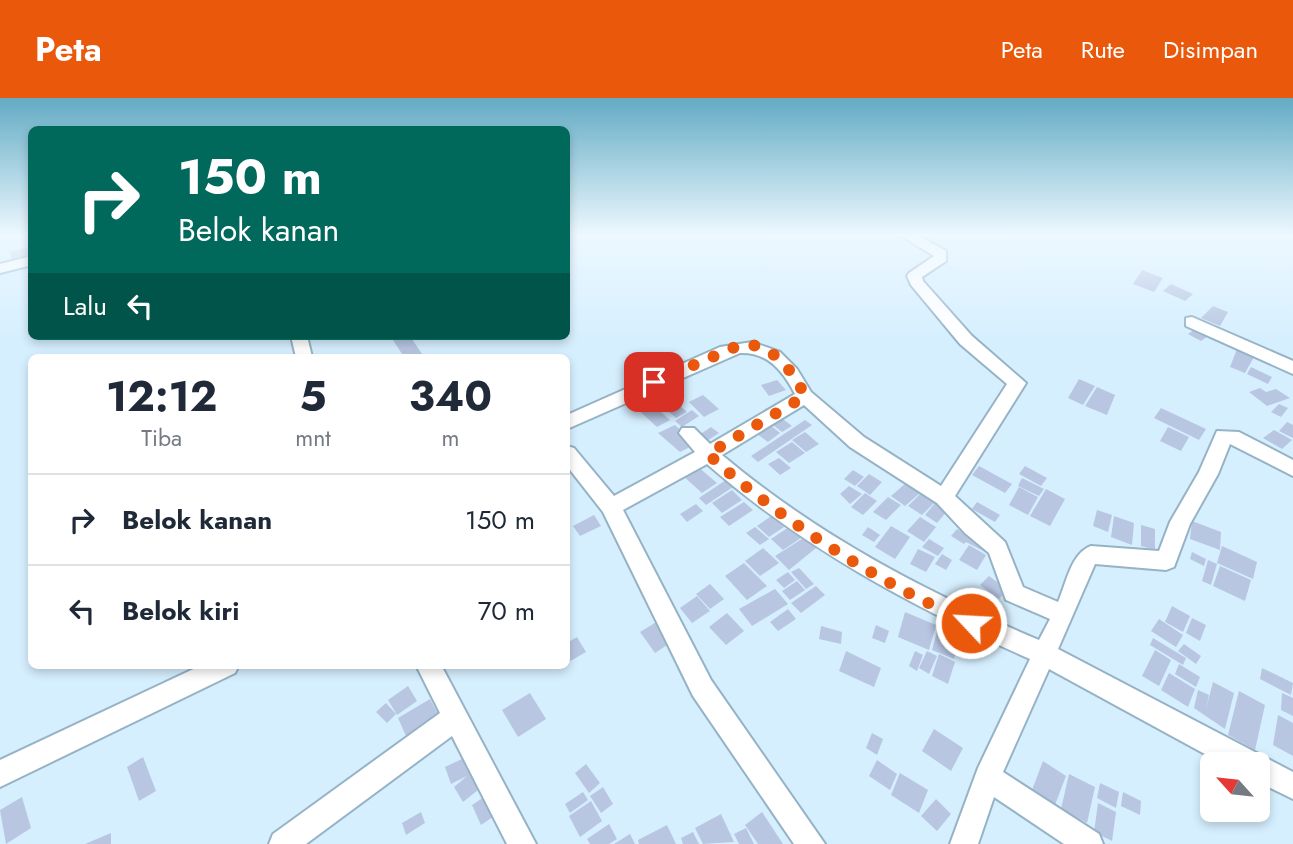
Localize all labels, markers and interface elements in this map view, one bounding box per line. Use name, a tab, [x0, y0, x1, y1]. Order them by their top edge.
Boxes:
text: Peta	[35, 26, 102, 73]
text: Peta	[1001, 32, 1043, 67]
text: Rute	[1081, 32, 1125, 67]
text: Disimpan	[1163, 32, 1258, 67]
text: 150 m	[178, 142, 322, 212]
icon: right	[63, 154, 154, 245]
text: Belok kanan	[178, 207, 339, 253]
text: Lalu	[63, 287, 107, 325]
icon: left	[121, 287, 159, 325]
pin	[624, 352, 684, 412]
icon: arrive	[635, 363, 673, 401]
text: 12:12	[106, 366, 217, 427]
text: 5	[300, 366, 327, 427]
text: 340	[409, 366, 492, 427]
text: Tiba	[141, 421, 182, 455]
text: mnt	[295, 421, 331, 455]
text: m	[441, 421, 459, 455]
icon: right	[63, 501, 101, 539]
text: Belok kanan	[122, 501, 272, 539]
text: 150 m	[465, 501, 535, 539]
position arrow	[934, 586, 1008, 660]
icon: left	[63, 592, 101, 630]
text: Belok kiri	[122, 592, 239, 630]
text: 70 m	[478, 592, 535, 630]
north arrow	[1200, 752, 1270, 822]
map controls	[1200, 752, 1270, 822]

